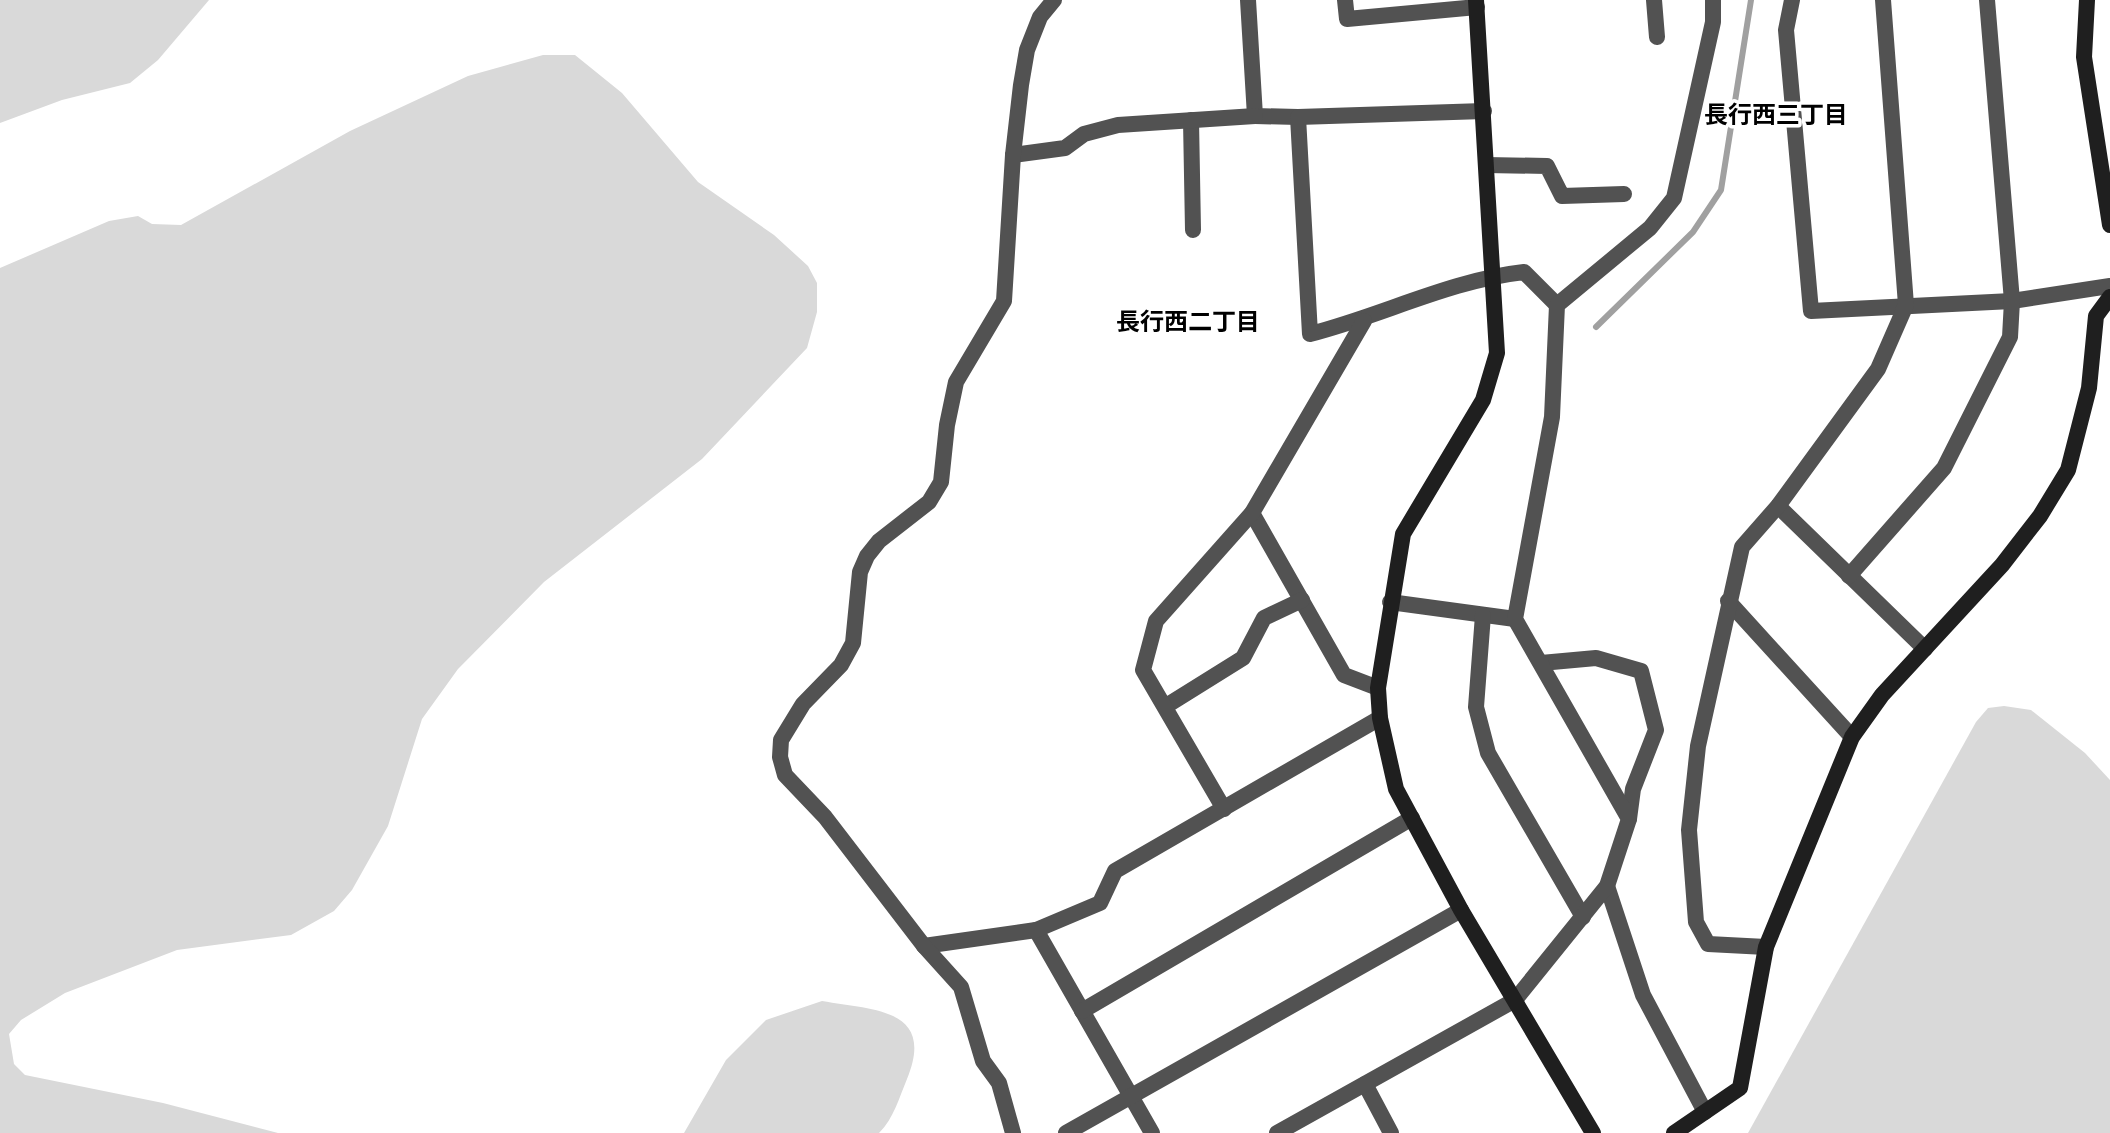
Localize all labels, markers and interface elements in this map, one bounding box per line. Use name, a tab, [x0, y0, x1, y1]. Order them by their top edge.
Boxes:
district label: 長行西三丁目	[1704, 99, 1848, 130]
district label: 長行西二丁目	[1116, 306, 1260, 337]

